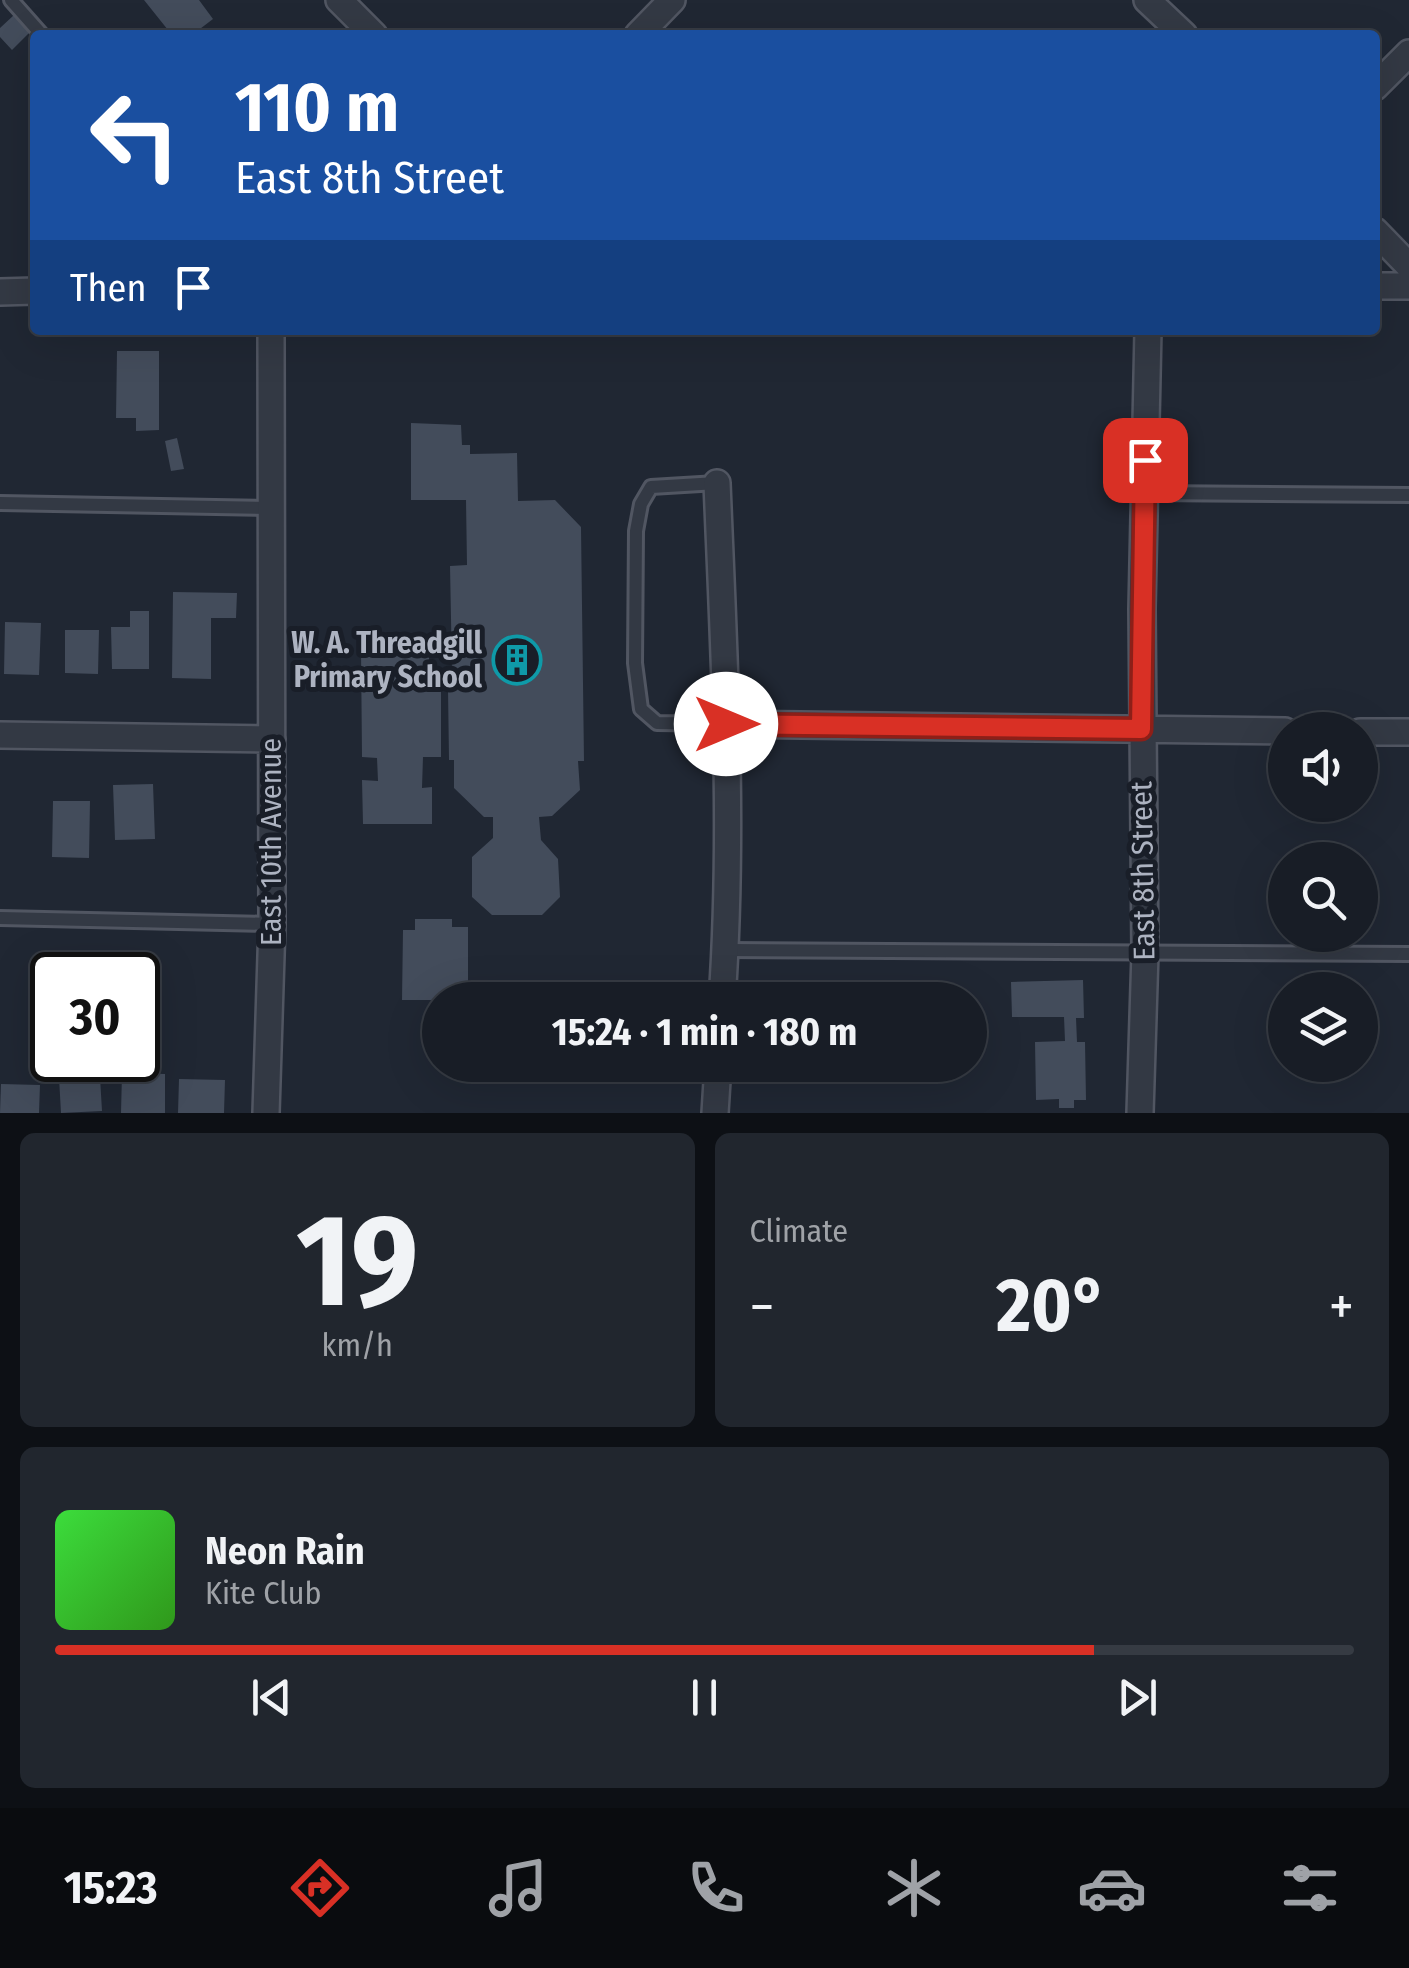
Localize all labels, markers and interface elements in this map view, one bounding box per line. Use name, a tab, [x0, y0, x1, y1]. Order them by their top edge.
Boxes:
text: 110 m	[235, 66, 399, 150]
icon: left	[70, 70, 200, 200]
text: East 8th Street	[235, 151, 504, 205]
icon: arrive	[166, 260, 221, 315]
text: Then	[70, 265, 146, 311]
pin	[1103, 418, 1188, 503]
icon: arrive	[1118, 433, 1173, 488]
place label: W. A. Threadgill Primary School	[291, 625, 483, 695]
building icon: W. A. Threadgill Primary School	[491, 634, 543, 686]
position arrow	[674, 672, 778, 776]
map controls	[1268, 712, 1378, 1082]
button: sound	[1268, 712, 1378, 822]
street label: East 10th Avenue	[253, 738, 289, 946]
street label: East 8th Street	[1123, 781, 1163, 961]
button: search	[1268, 842, 1378, 952]
speed limit sign: 30	[30, 952, 160, 1082]
button: layers	[1268, 972, 1378, 1082]
text: 15:24 · 1 min · 180 m	[552, 1009, 857, 1055]
text: 19	[296, 1183, 418, 1339]
text: Climate	[750, 1212, 848, 1250]
text: 20°	[996, 1261, 1107, 1351]
text: −	[750, 1274, 774, 1340]
text: +	[1329, 1274, 1354, 1340]
text: km/h	[322, 1326, 393, 1364]
text: Neon Rain	[205, 1528, 365, 1574]
text: Kite Club	[205, 1574, 321, 1612]
icon: previous	[244, 1670, 299, 1725]
icon: pause	[677, 1670, 732, 1725]
icon: next	[1110, 1670, 1165, 1725]
icon: directions	[285, 1853, 355, 1923]
icon: music	[483, 1853, 553, 1923]
icon: phone	[681, 1853, 751, 1923]
icon: climate	[879, 1853, 949, 1923]
icon: car	[1077, 1853, 1147, 1923]
icon: filters	[1275, 1853, 1345, 1923]
text: 15:23	[64, 1861, 158, 1915]

